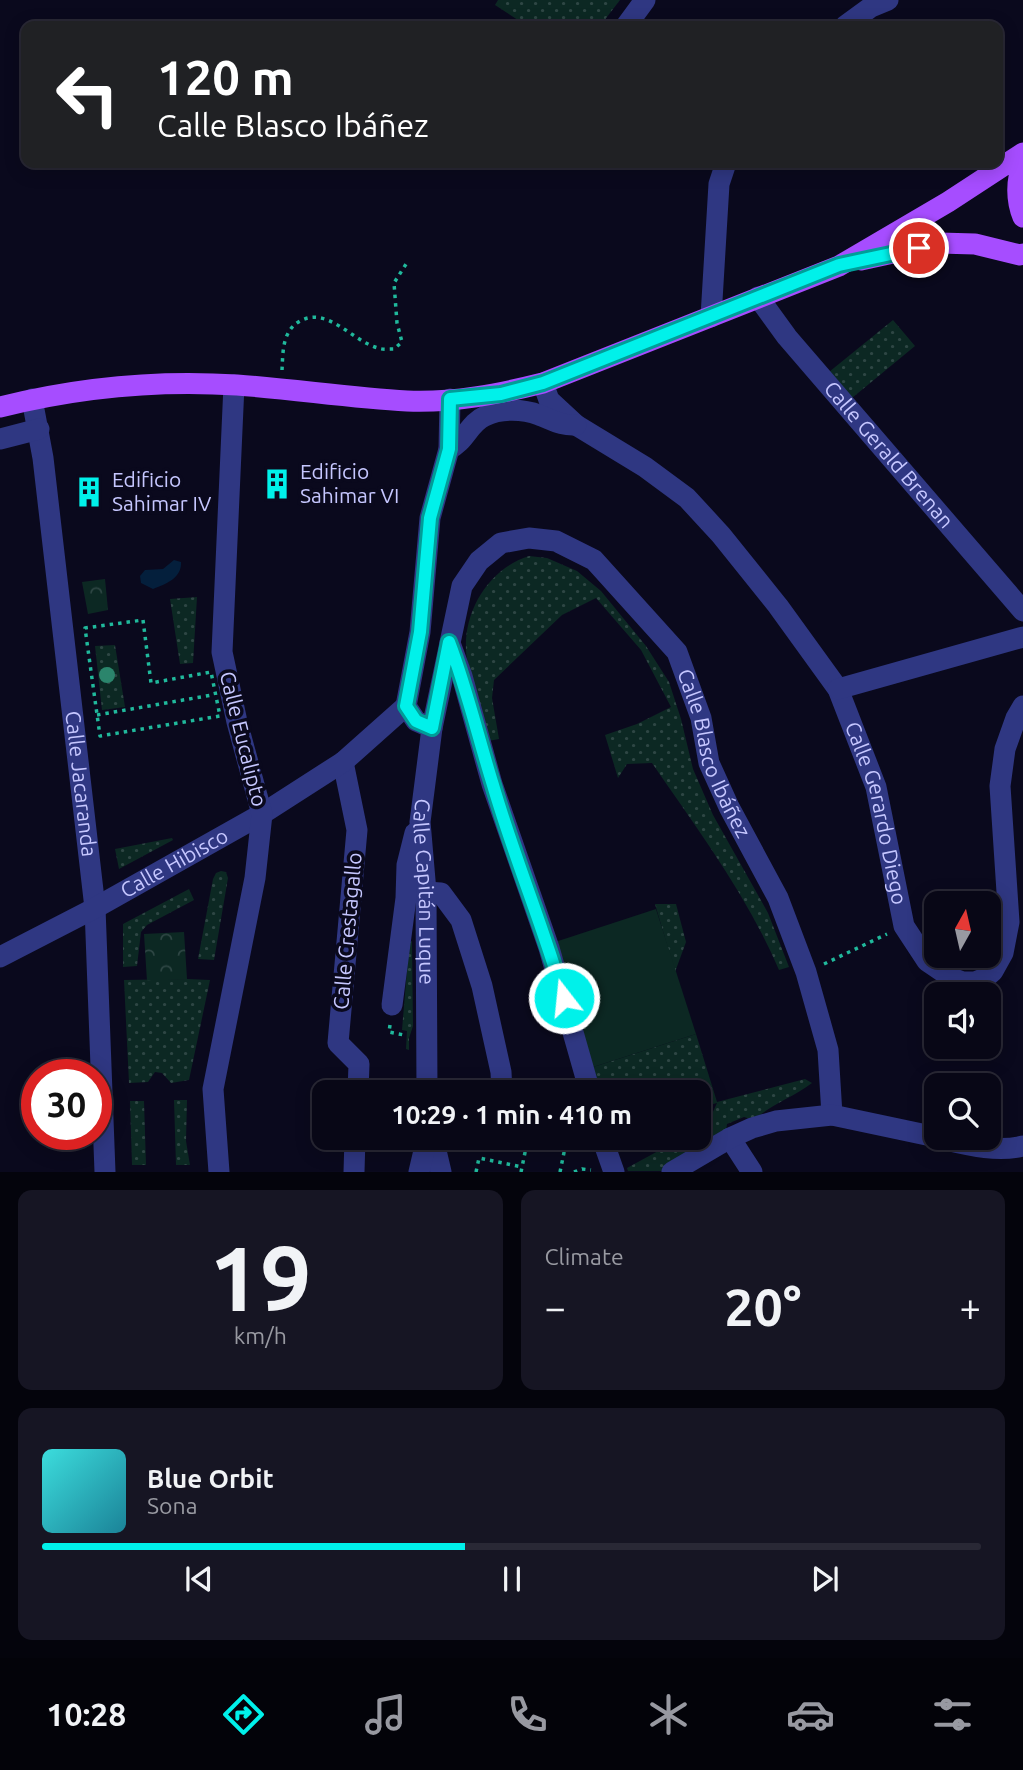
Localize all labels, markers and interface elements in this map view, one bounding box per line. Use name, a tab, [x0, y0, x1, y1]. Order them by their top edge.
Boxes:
icon: left	[42, 49, 133, 140]
text: 120 m	[157, 49, 294, 104]
text: Calle Blasco Ibáñez	[157, 107, 429, 143]
pin	[889, 218, 949, 278]
icon: arrive	[900, 229, 938, 267]
street label: Calle Gerald Brenan	[820, 376, 959, 532]
place label: Edificio Sahimar VI	[300, 459, 399, 507]
place label: Edificio Sahimar IV	[112, 467, 212, 515]
building icon: Edificio Sahimar VI	[260, 467, 294, 501]
building icon: Edificio Sahimar IV	[72, 475, 106, 509]
street label: Calle Blasco Ibáñez	[673, 665, 756, 841]
street label: Calle Eucalipto	[216, 669, 272, 809]
street label: Calle Jacaranda	[61, 709, 102, 858]
street label: Calle Gerardo Diego	[841, 718, 912, 907]
street label: Calle Capitán Luque	[409, 797, 439, 985]
street label: Calle Hibisco	[116, 823, 232, 902]
street label: Calle Crestagallo	[328, 851, 366, 1011]
north arrow	[924, 891, 1001, 968]
map controls	[924, 891, 1001, 1150]
position arrow	[527, 961, 601, 1035]
button: sound	[924, 982, 1001, 1059]
speed limit sign: 30	[21, 1059, 112, 1150]
button: search	[924, 1073, 1001, 1150]
text: 10:29 · 1 min · 410 m	[391, 1100, 632, 1129]
text: 19	[209, 1226, 312, 1328]
text: Climate	[545, 1244, 624, 1269]
text: 20°	[724, 1278, 801, 1336]
text: −	[545, 1286, 566, 1328]
text: +	[960, 1286, 981, 1328]
text: km/h	[234, 1323, 287, 1348]
text: Blue Orbit	[147, 1464, 274, 1493]
text: Sona	[147, 1493, 197, 1518]
icon: previous	[180, 1560, 218, 1598]
icon: pause	[493, 1560, 531, 1598]
icon: next	[806, 1560, 844, 1598]
icon: directions	[219, 1690, 268, 1739]
icon: music	[361, 1690, 410, 1739]
icon: phone	[503, 1690, 552, 1739]
icon: climate	[644, 1690, 693, 1739]
icon: car	[786, 1690, 835, 1739]
icon: filters	[928, 1690, 977, 1739]
text: 10:28	[46, 1696, 126, 1732]

